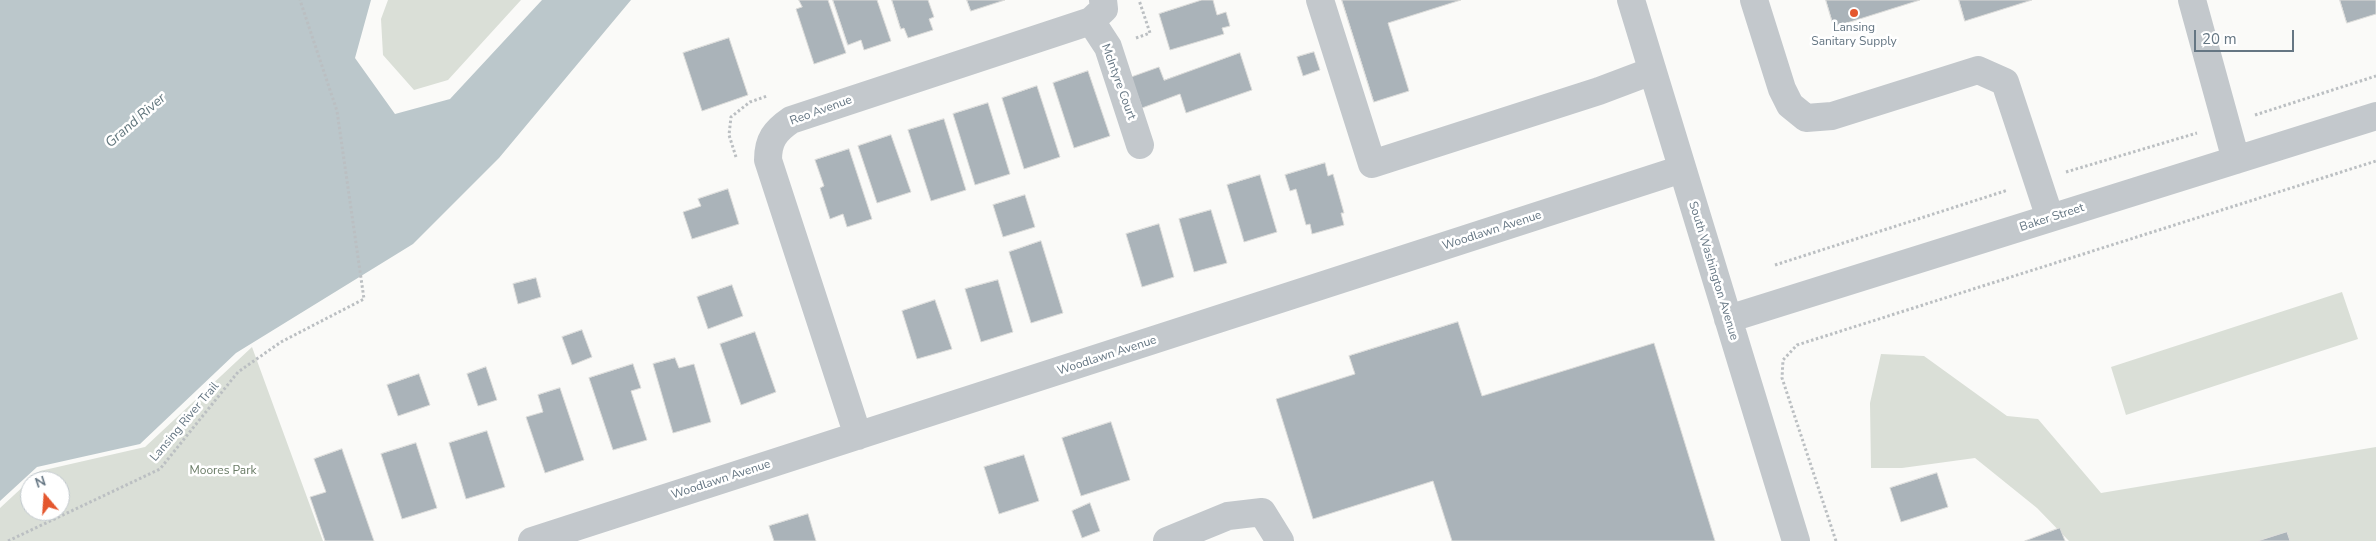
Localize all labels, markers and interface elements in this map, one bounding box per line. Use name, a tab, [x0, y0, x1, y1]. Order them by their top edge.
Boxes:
marker: Lansing Sanitary Supply	[1848, 7, 1860, 19]
scale bar	[2196, 20, 2296, 52]
place label: Lansing Sanitary Supply	[1811, 21, 1897, 49]
text: 20 m	[2202, 29, 2237, 49]
street label: McIntyre Court	[1098, 42, 1138, 122]
water label: Grand River	[102, 90, 170, 152]
street label: Reo Avenue	[788, 93, 854, 129]
street label: South Washington Avenue	[1685, 200, 1741, 342]
street label: Baker Street	[2018, 201, 2086, 235]
street label: Woodlawn Avenue	[1441, 208, 1543, 254]
street label: Woodlawn Avenue	[1056, 333, 1158, 379]
street label: Lansing River Trail	[148, 379, 222, 465]
street label: Woodlawn Avenue	[670, 457, 772, 503]
park label: Moores Park	[189, 464, 257, 478]
north arrow	[20, 471, 70, 521]
text: N	[33, 472, 48, 493]

